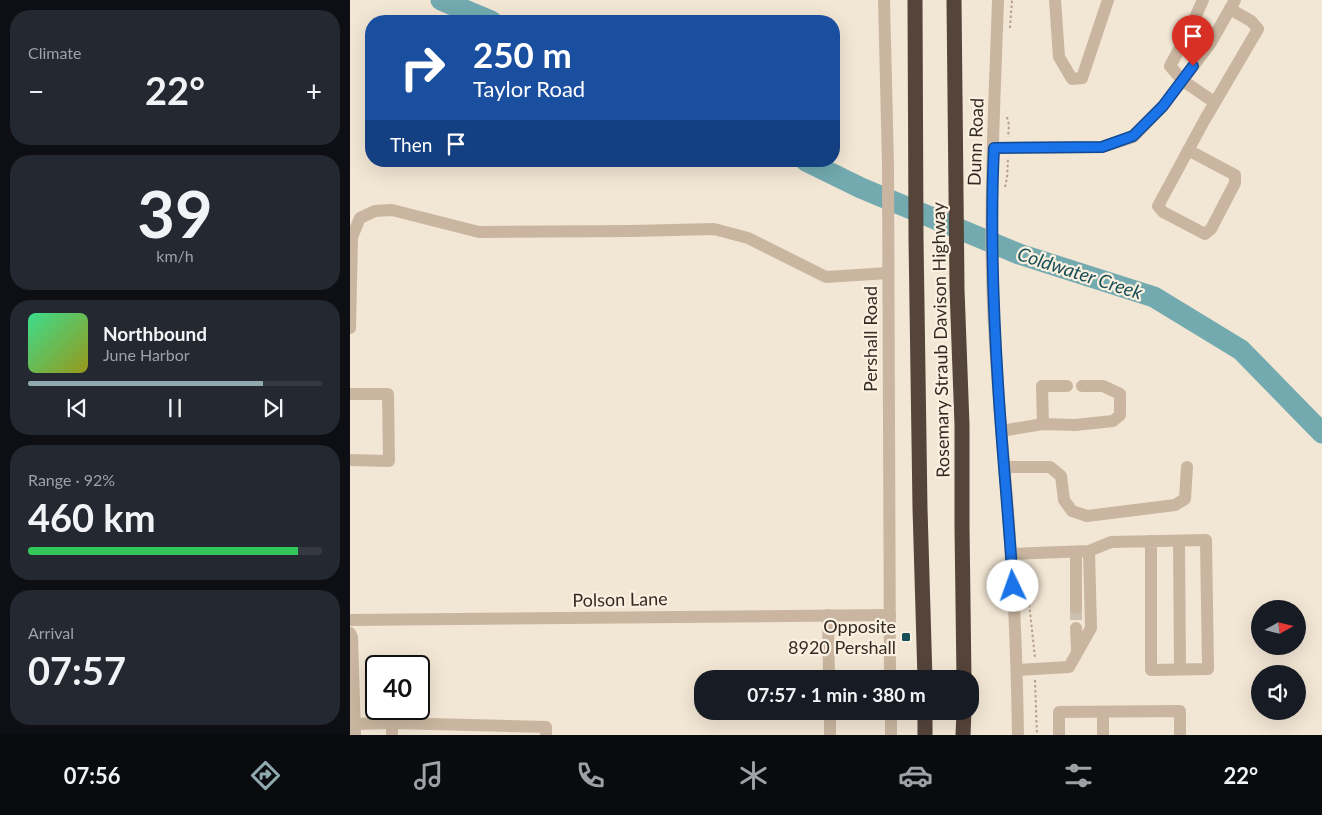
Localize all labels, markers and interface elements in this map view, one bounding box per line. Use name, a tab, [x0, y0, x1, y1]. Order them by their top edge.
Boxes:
pin	[1172, 15, 1214, 66]
icon: arrive	[1179, 22, 1207, 50]
text: 250 m	[473, 33, 572, 75]
icon: right	[390, 35, 455, 100]
text: Climate	[28, 43, 81, 62]
text: 22°	[145, 67, 205, 113]
text: −	[28, 74, 44, 108]
text: +	[306, 74, 322, 108]
text: Taylor Road	[473, 75, 585, 102]
street label: Dunn Road	[962, 98, 988, 186]
icon: arrive	[442, 130, 470, 158]
text: Then	[390, 133, 432, 156]
text: 39	[137, 174, 213, 252]
street label: Rosemary Straub Davison Highway	[927, 201, 953, 478]
water label: Coldwater Creek	[1015, 241, 1147, 304]
text: km/h	[156, 246, 194, 265]
street label: Pershall Road	[859, 286, 881, 392]
text: Northbound	[103, 322, 207, 345]
text: June Harbor	[103, 345, 190, 364]
icon: previous	[63, 394, 91, 422]
icon: pause	[161, 394, 189, 422]
icon: next	[259, 394, 287, 422]
text: Range · 92%	[28, 470, 115, 489]
text: 460 km	[28, 494, 156, 540]
position arrow	[986, 559, 1038, 611]
street label: Polson Lane	[572, 587, 668, 611]
north arrow	[1251, 600, 1306, 655]
map controls	[1251, 600, 1306, 720]
place label: Opposite 8920 Pershall	[788, 615, 896, 658]
text: Arrival	[28, 623, 74, 642]
marker: Opposite 8920 Pershall	[900, 631, 912, 643]
text: 07:57	[28, 647, 126, 693]
speed limit sign: 40	[365, 655, 430, 720]
button: sound	[1251, 665, 1306, 720]
text: 07:57 · 1 min · 380 m	[747, 683, 926, 706]
icon: directions	[248, 758, 283, 793]
icon: music	[411, 758, 446, 793]
icon: phone	[573, 758, 608, 793]
icon: climate	[736, 758, 771, 793]
icon: car	[898, 758, 933, 793]
icon: filters	[1061, 758, 1096, 793]
text: 07:56	[64, 762, 121, 789]
text: 22°	[1223, 762, 1258, 789]

